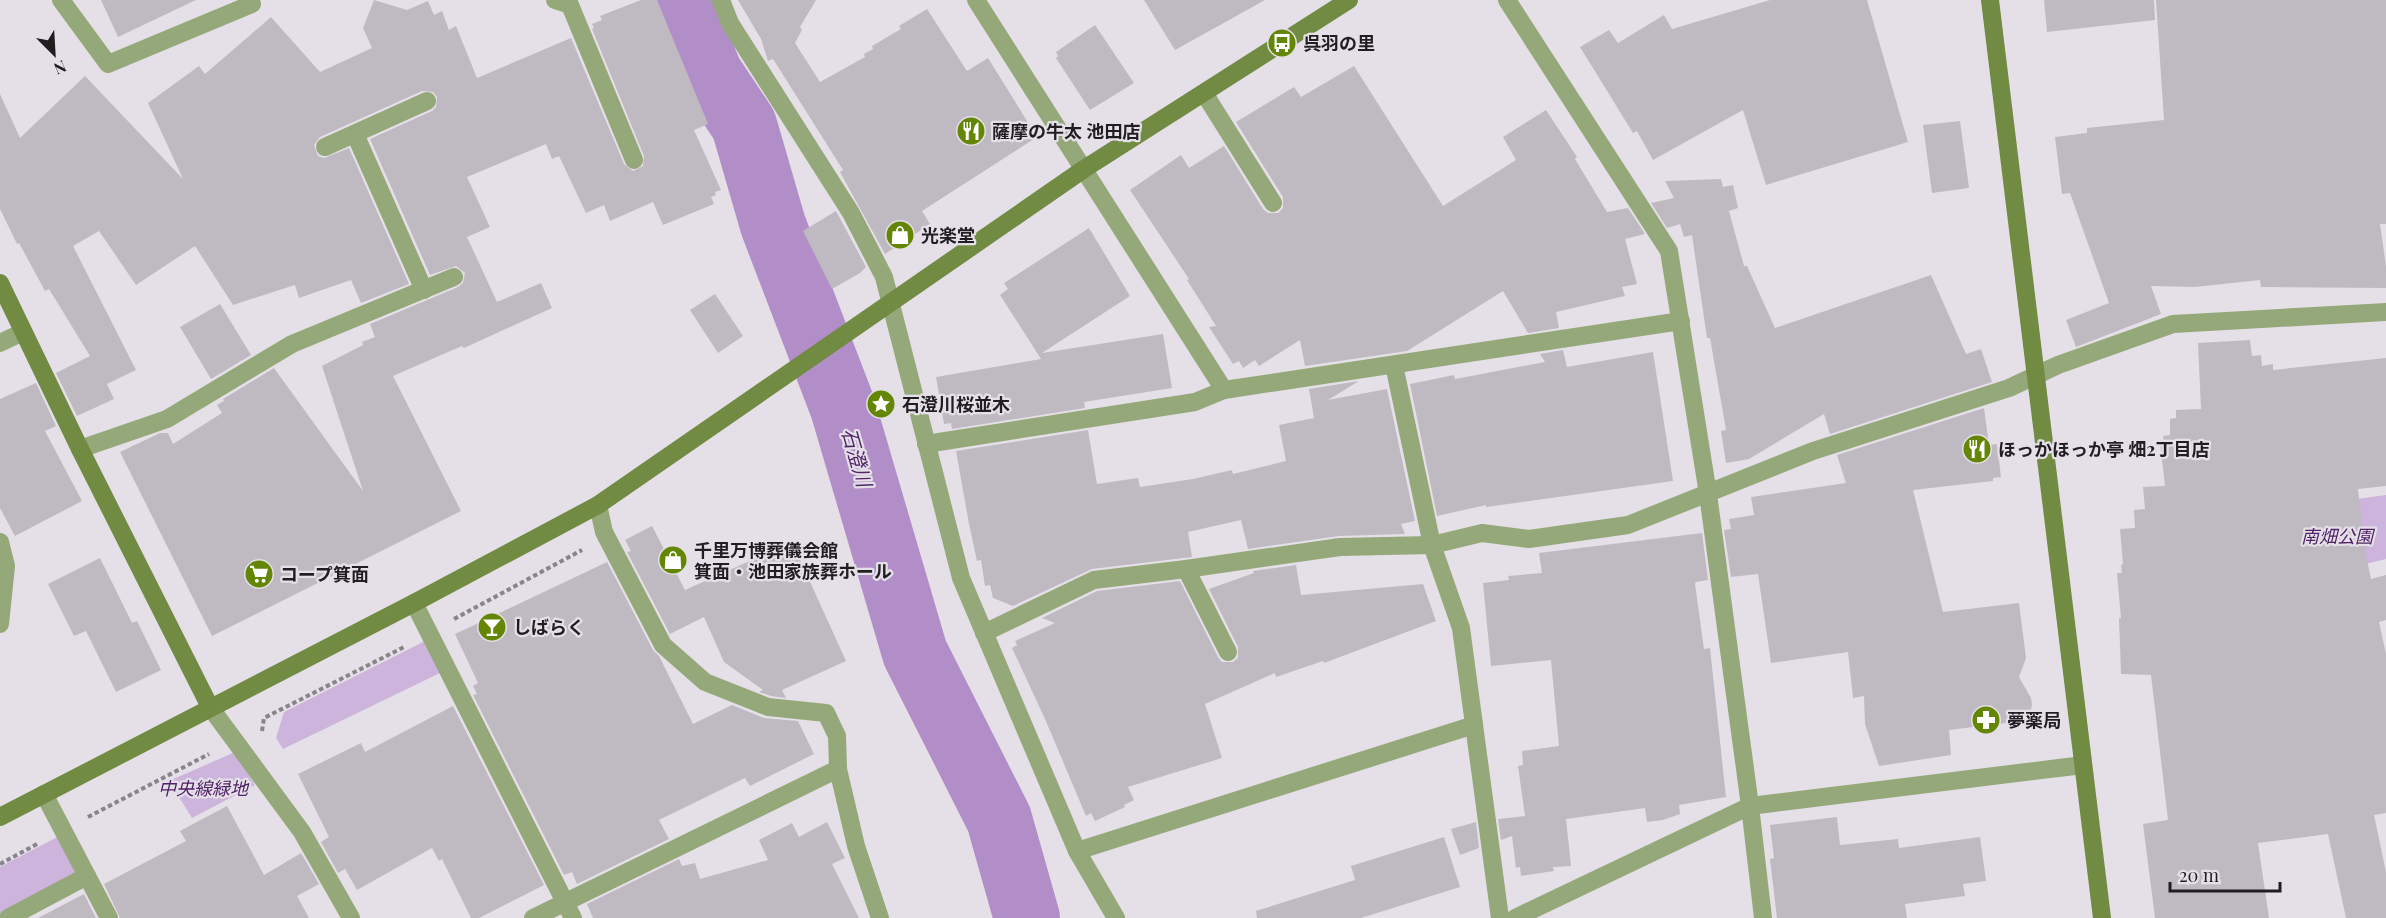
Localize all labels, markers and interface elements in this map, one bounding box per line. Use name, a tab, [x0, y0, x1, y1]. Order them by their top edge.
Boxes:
north arrow	[24, 24, 84, 84]
bus stop icon: 呉羽の里	[1266, 27, 1298, 59]
place label: 呉羽の里	[1303, 31, 1375, 55]
text: N	[50, 56, 70, 80]
restaurant icon: 薩摩の牛太 池田店	[955, 115, 987, 147]
place label: 薩摩の牛太 池田店	[992, 119, 1140, 143]
shop icon: 光楽堂	[884, 219, 916, 251]
place label: 光楽堂	[921, 223, 975, 247]
place icon: 石澄川桜並木	[865, 388, 897, 420]
place label: 石澄川桜並木	[902, 392, 1010, 416]
water label: 石澄川	[837, 424, 880, 491]
restaurant icon: ほっかほっか亭 畑2丁目店	[1961, 433, 1993, 465]
place label: ほっかほっか亭 畑2丁目店	[1998, 437, 2210, 461]
park label: 南畑公園	[2301, 524, 2376, 548]
place label: 千里万博葬儀会館 箕面・池田家族葬ホール	[694, 538, 892, 583]
shop icon: 千里万博葬儀会館 箕面・池田家族葬ホール	[657, 544, 689, 576]
supermarket icon: コープ箕面	[243, 558, 275, 590]
place label: コープ箕面	[280, 562, 369, 586]
bar icon: しばらく	[476, 611, 508, 643]
place label: しばらく	[513, 615, 585, 639]
pharmacy icon: 夢薬局	[1970, 704, 2002, 736]
place label: 夢薬局	[2007, 708, 2061, 732]
park label: 中央線緑地	[158, 776, 250, 800]
scale bar	[2170, 855, 2280, 893]
text: 20 m	[2179, 863, 2219, 887]

